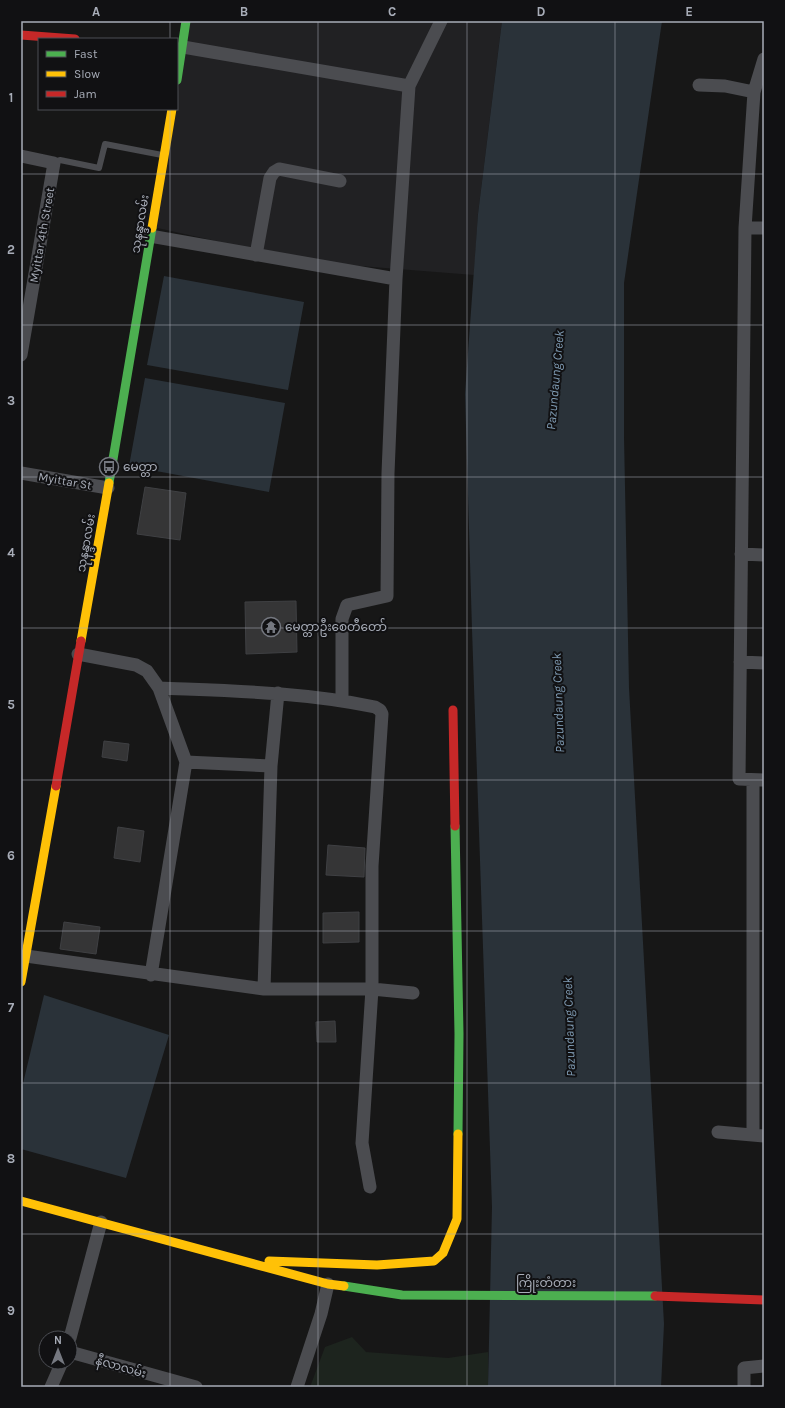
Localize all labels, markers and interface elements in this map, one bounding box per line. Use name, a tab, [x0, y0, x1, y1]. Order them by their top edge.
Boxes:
text: A	[92, 4, 100, 19]
text: B	[240, 4, 248, 19]
text: C	[388, 4, 396, 19]
text: D	[537, 4, 546, 19]
text: E	[685, 4, 693, 19]
legend	[38, 38, 178, 110]
text: Fast	[74, 47, 98, 61]
text: Slow	[74, 67, 100, 81]
text: Jam	[74, 87, 97, 101]
text: 1	[9, 90, 13, 105]
street label: Myittar 4th Street	[27, 186, 57, 284]
street label: သုနန္ဒာလမ်း	[126, 193, 155, 255]
text: 2	[7, 242, 15, 257]
water label: Pazundaung Creek	[543, 329, 567, 430]
text: 3	[7, 393, 15, 408]
bus stop icon: မေတ္တာ	[98, 456, 120, 478]
place label: မေတ္တာ	[123, 460, 157, 477]
street label: Myittar St	[37, 469, 93, 493]
street label: သုနန္ဒာလမ်း	[72, 512, 101, 574]
text: 4	[7, 545, 15, 560]
temple icon: မေတ္တာဦးစေတီတော်	[260, 616, 282, 638]
place label: မေတ္တာဦးစေတီတော်	[285, 618, 387, 637]
water label: Pazundaung Creek	[549, 652, 567, 753]
text: 5	[7, 697, 15, 712]
text: 6	[7, 848, 15, 863]
water label: Pazundaung Creek	[560, 976, 578, 1077]
text: 7	[8, 1000, 15, 1015]
text: 8	[7, 1151, 15, 1166]
street label: ကြိုးတံတား	[516, 1274, 576, 1293]
text: 9	[7, 1303, 15, 1318]
north arrow	[38, 1330, 78, 1370]
text: N	[54, 1334, 62, 1347]
street label: နီလာလမ်း	[93, 1351, 148, 1384]

